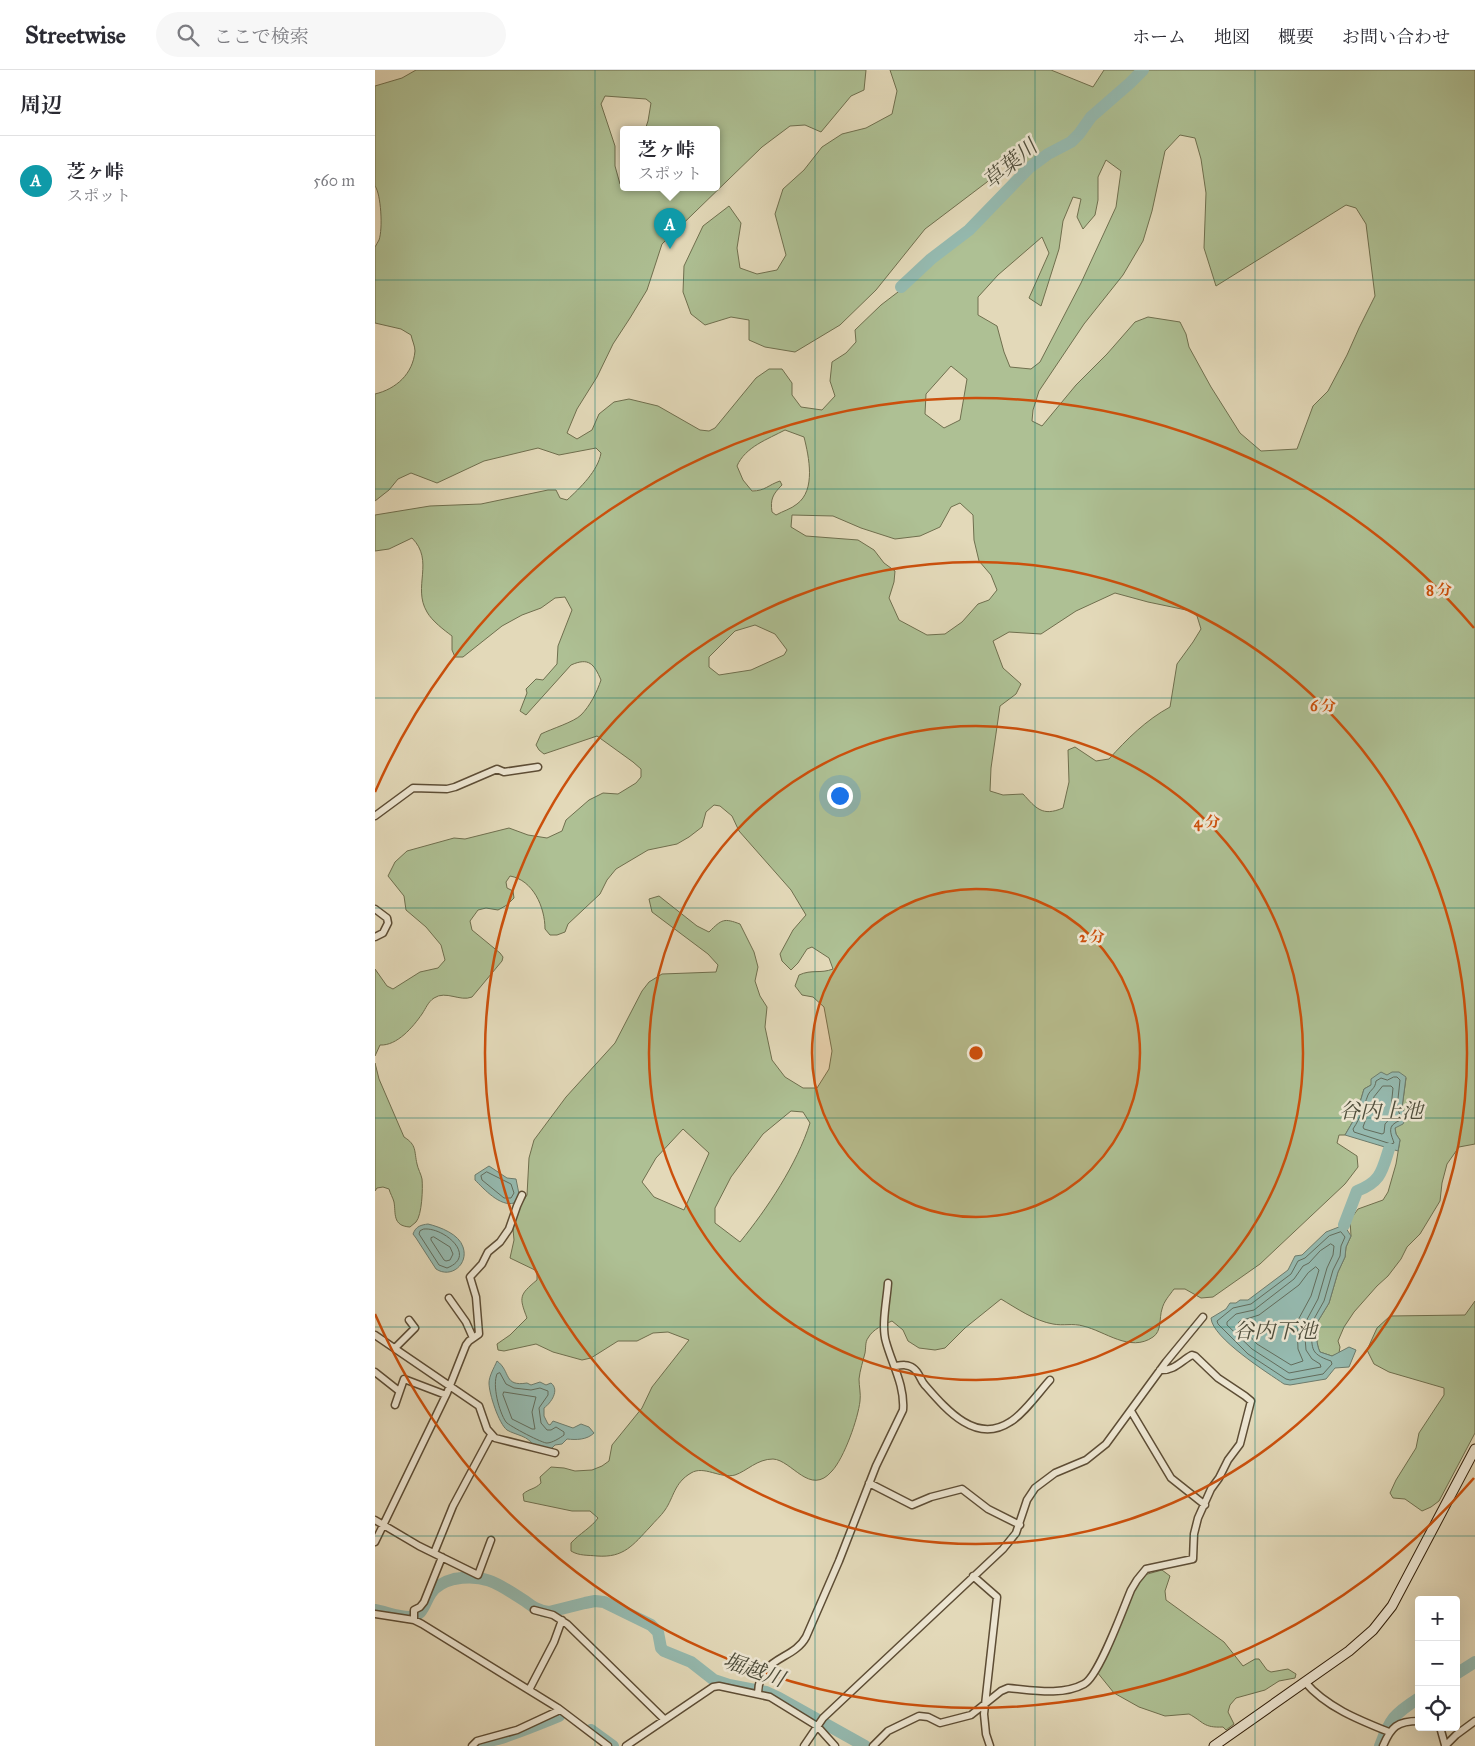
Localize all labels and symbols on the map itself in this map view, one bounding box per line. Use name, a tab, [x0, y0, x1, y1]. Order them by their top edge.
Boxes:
water label: 草葉川	[978, 133, 1044, 194]
pin: A	[654, 208, 686, 249]
text: 8 分	[1426, 581, 1452, 599]
text: 6 分	[1310, 697, 1336, 715]
your location	[827, 783, 853, 809]
text: 4 分	[1194, 813, 1220, 832]
text: 2 分	[1079, 928, 1105, 946]
centre of rings	[967, 1044, 985, 1062]
water label: 谷内上池	[1339, 1098, 1425, 1124]
water label: 谷内下池	[1233, 1318, 1319, 1344]
water label: 堀越川	[720, 1647, 790, 1693]

